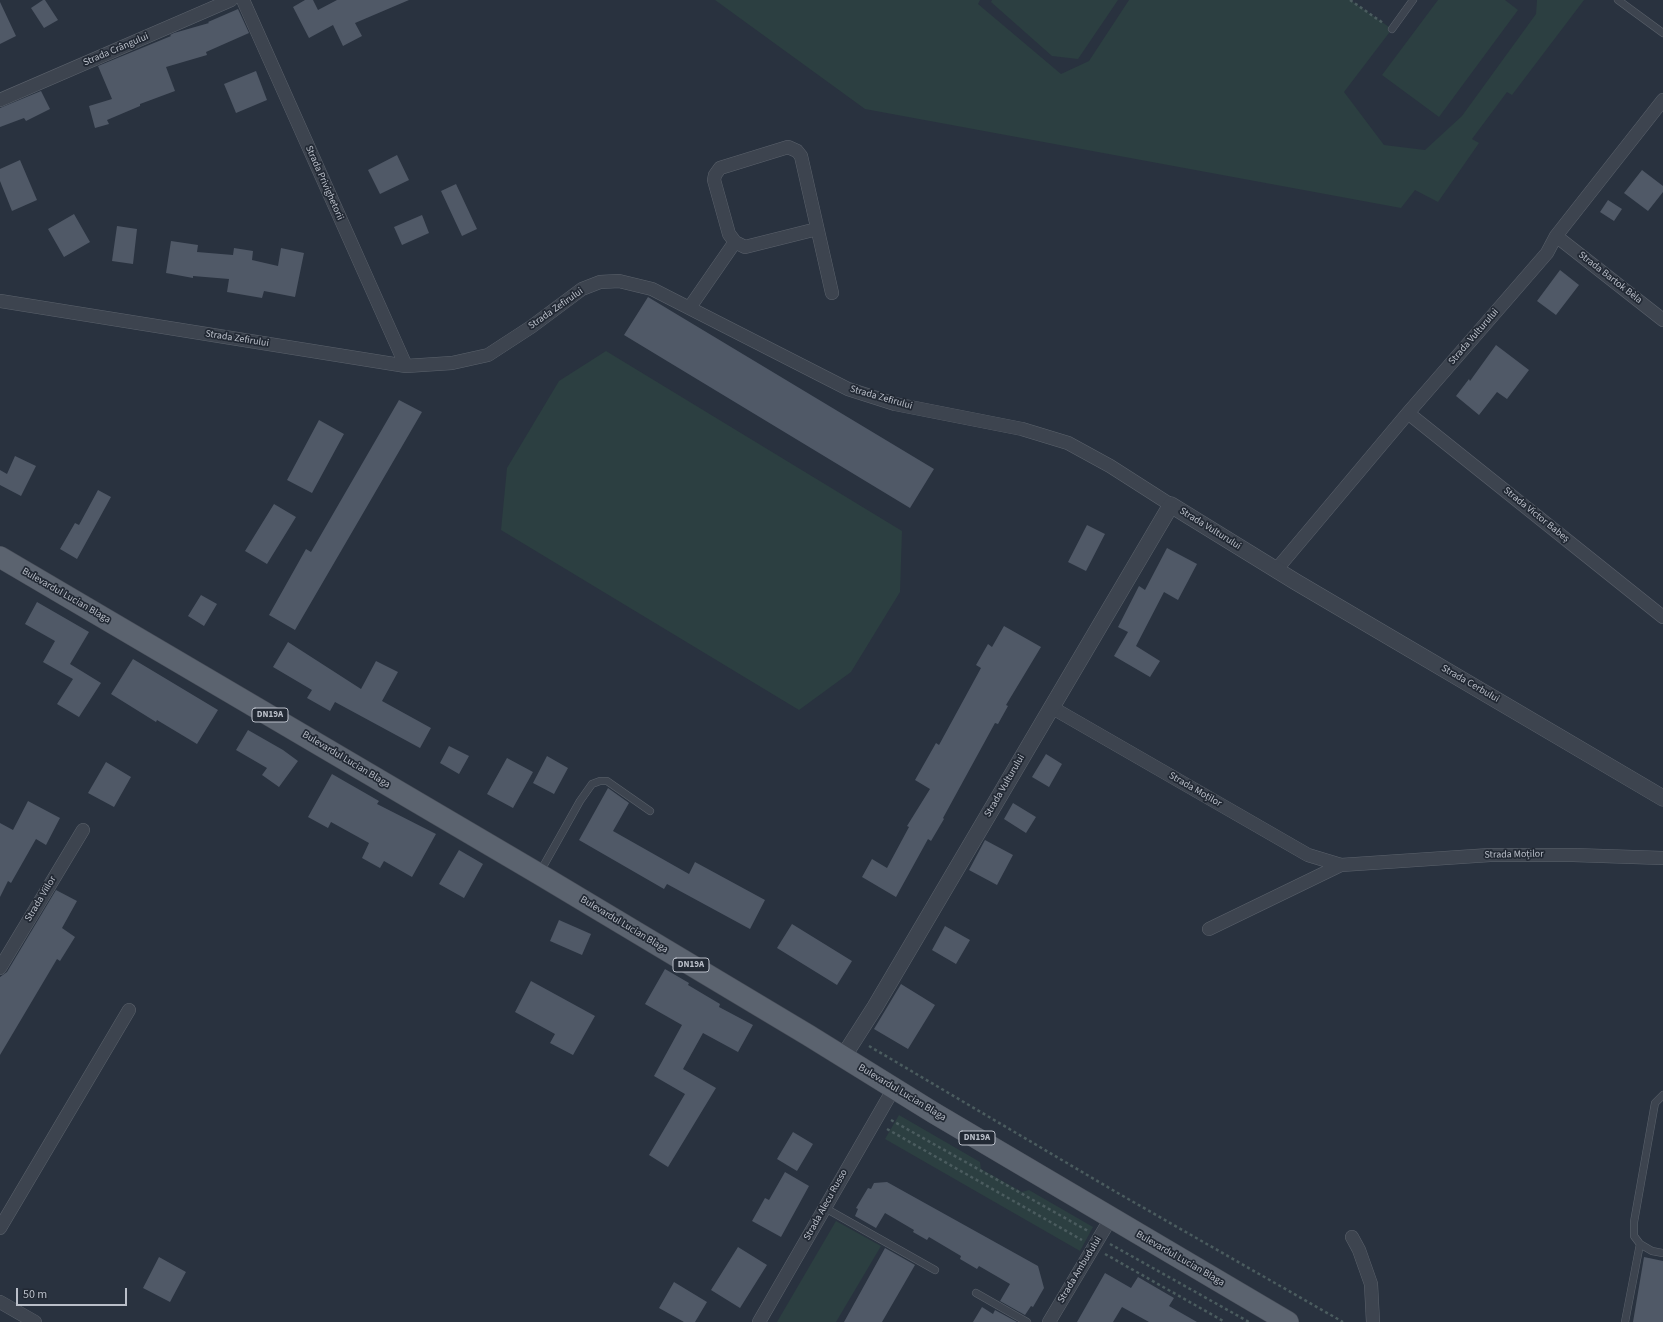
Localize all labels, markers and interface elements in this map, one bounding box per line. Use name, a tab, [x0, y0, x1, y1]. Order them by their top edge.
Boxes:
street label: Strada Crângului	[82, 31, 150, 69]
street label: Strada Privighetorii	[302, 144, 346, 222]
street label: Strada Bartok Bèla	[1576, 249, 1644, 307]
street label: Strada Zefirului	[526, 286, 586, 332]
street label: Strada Vulturului	[1446, 307, 1502, 367]
street label: Strada Zefirului	[204, 328, 270, 350]
street label: Strada Zefirului	[848, 383, 914, 413]
street label: Strada Victor Babeș	[1501, 485, 1571, 545]
street label: Strada Vulturului	[1177, 505, 1243, 553]
street label: Bulevardul Lucian Blaga	[20, 566, 112, 626]
street label: Strada Cerbului	[1439, 663, 1501, 705]
road number: DN19A	[252, 708, 288, 722]
street label: Bulevardul Lucian Blaga	[300, 729, 392, 791]
street label: Strada Vulturului	[982, 753, 1028, 819]
street label: Strada Moților	[1166, 770, 1224, 810]
street label: Strada Moților	[1484, 848, 1544, 862]
street label: Strada Viilor	[23, 874, 59, 924]
street label: Bulevardul Lucian Blaga	[578, 894, 670, 956]
road number: DN19A	[673, 958, 709, 972]
street label: Bulevardul Lucian Blaga	[856, 1062, 948, 1124]
road number: DN19A	[959, 1131, 995, 1145]
street label: Strada Alecu Russo	[802, 1167, 850, 1243]
street label: Bulevardul Lucian Blaga	[1134, 1229, 1226, 1289]
street label: Strada Ambudului	[1055, 1235, 1105, 1305]
scale bar	[18, 1280, 129, 1306]
text: 50 m	[23, 1286, 47, 1303]

